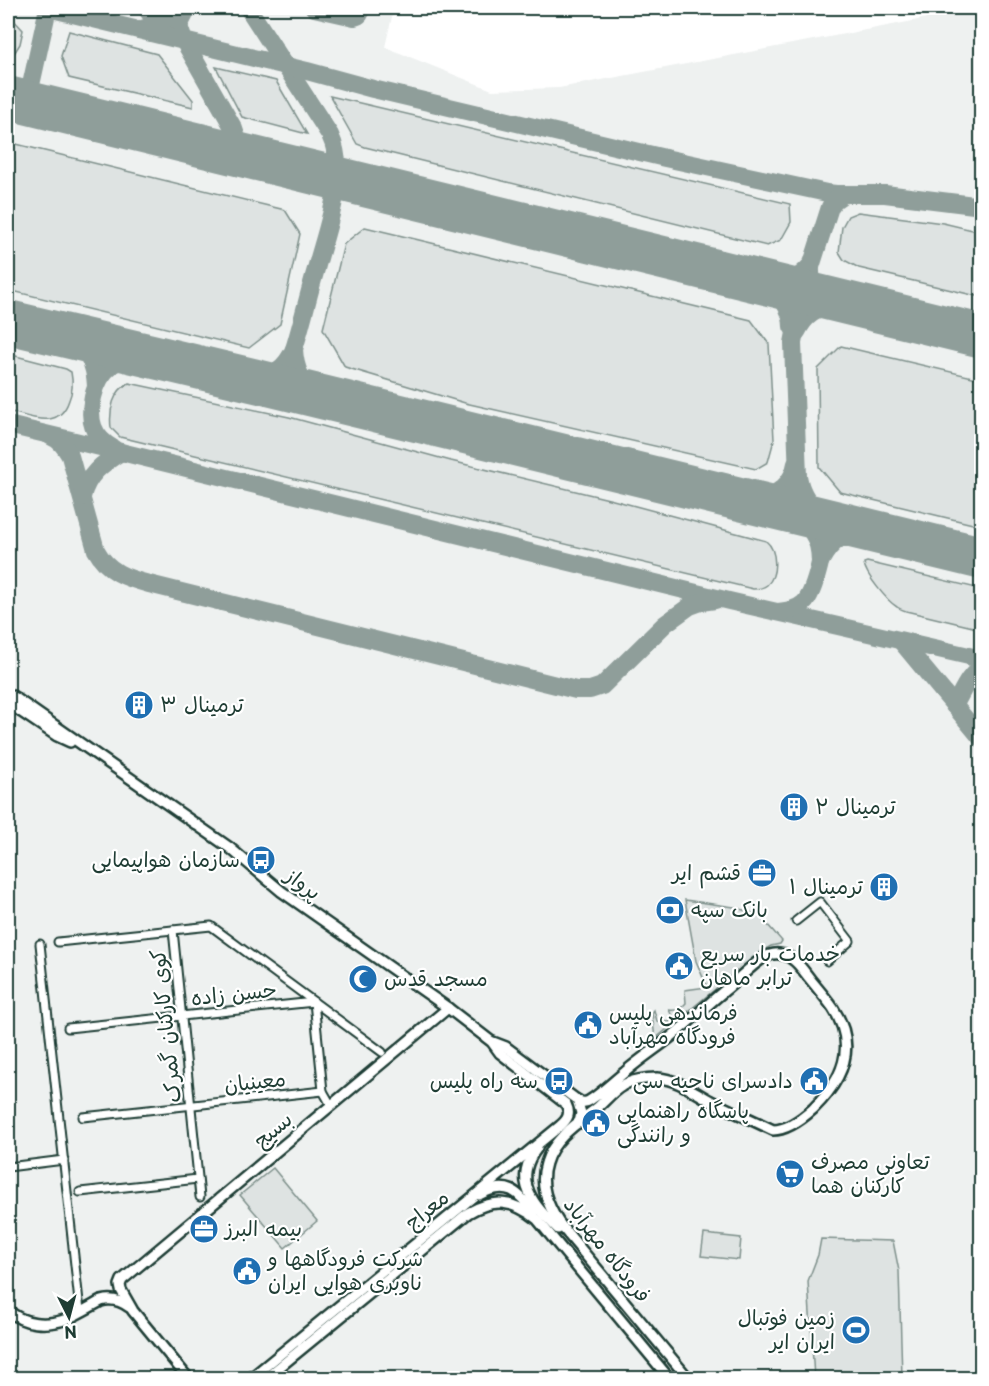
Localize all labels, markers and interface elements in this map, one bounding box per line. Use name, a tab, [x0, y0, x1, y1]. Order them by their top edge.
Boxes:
place label: ترمینال ۳	[160, 687, 245, 719]
building icon: ترمینال ۳	[123, 689, 155, 721]
place label: ترمینال ۲	[815, 789, 897, 821]
building icon: ترمینال ۲	[778, 791, 810, 823]
place label: سازمان هواپیمایی	[91, 842, 240, 874]
bus stop icon: سازمان هواپیمایی	[245, 844, 277, 876]
place label: قشم ایر	[670, 855, 741, 889]
street label: پرواز	[278, 857, 329, 906]
office icon: قشم ایر	[746, 857, 778, 889]
place label: ترمینال ۱	[789, 869, 864, 901]
building icon: ترمینال ۱	[868, 871, 900, 903]
place label: بانک سپه	[691, 892, 768, 924]
bank icon: بانک سپه	[654, 894, 686, 926]
place label: خدمات بار سریع ترابر ماهان	[700, 936, 840, 992]
street label: کوی کارکنان گمرک	[140, 948, 188, 1105]
public building icon: خدمات بار سریع ترابر ماهان	[663, 950, 695, 982]
place label: مسجد قدس	[384, 961, 488, 993]
mosque icon: مسجد قدس	[347, 963, 379, 995]
street label: حسن زاده	[189, 972, 278, 1012]
place label: فرماندهی پلیس فرودگاه مهرآباد	[609, 995, 738, 1051]
public building icon: فرماندهی پلیس فرودگاه مهرآباد	[572, 1009, 604, 1041]
street label: معینیان	[222, 1061, 287, 1099]
place label: سه راه پلیس	[430, 1063, 538, 1095]
place label: دادسرای ناحیه سی	[633, 1063, 793, 1095]
bus stop icon: سه راه پلیس	[543, 1065, 575, 1097]
public building icon: دادسرای ناحیه سی	[798, 1065, 830, 1097]
place label: پاسگاه راهنمایی و رانندگی	[617, 1093, 749, 1149]
street label: بسیج	[245, 1102, 298, 1154]
public building icon: پاسگاه راهنمایی و رانندگی	[580, 1107, 612, 1139]
place label: تعاونی مصرف کارکنان هما	[811, 1144, 931, 1200]
supermarket icon: تعاونی مصرف کارکنان هما	[774, 1158, 806, 1190]
street label: معراج	[397, 1181, 455, 1236]
street label: فرودگاه مهرآباد	[557, 1189, 660, 1309]
place label: بیمه البرز	[223, 1211, 302, 1243]
office icon: بیمه البرز	[188, 1213, 220, 1245]
place label: شرکت فرودگاهها و ناوبری هوایی ایران	[266, 1241, 423, 1297]
public building icon: شرکت فرودگاهها و ناوبری هوایی ایران	[231, 1255, 263, 1287]
north arrow	[39, 1287, 99, 1347]
place label: زمین فوتبال ایران ایر	[738, 1300, 835, 1356]
sports icon: زمین فوتبال ایران ایر	[840, 1314, 872, 1346]
text: N	[63, 1320, 78, 1346]

